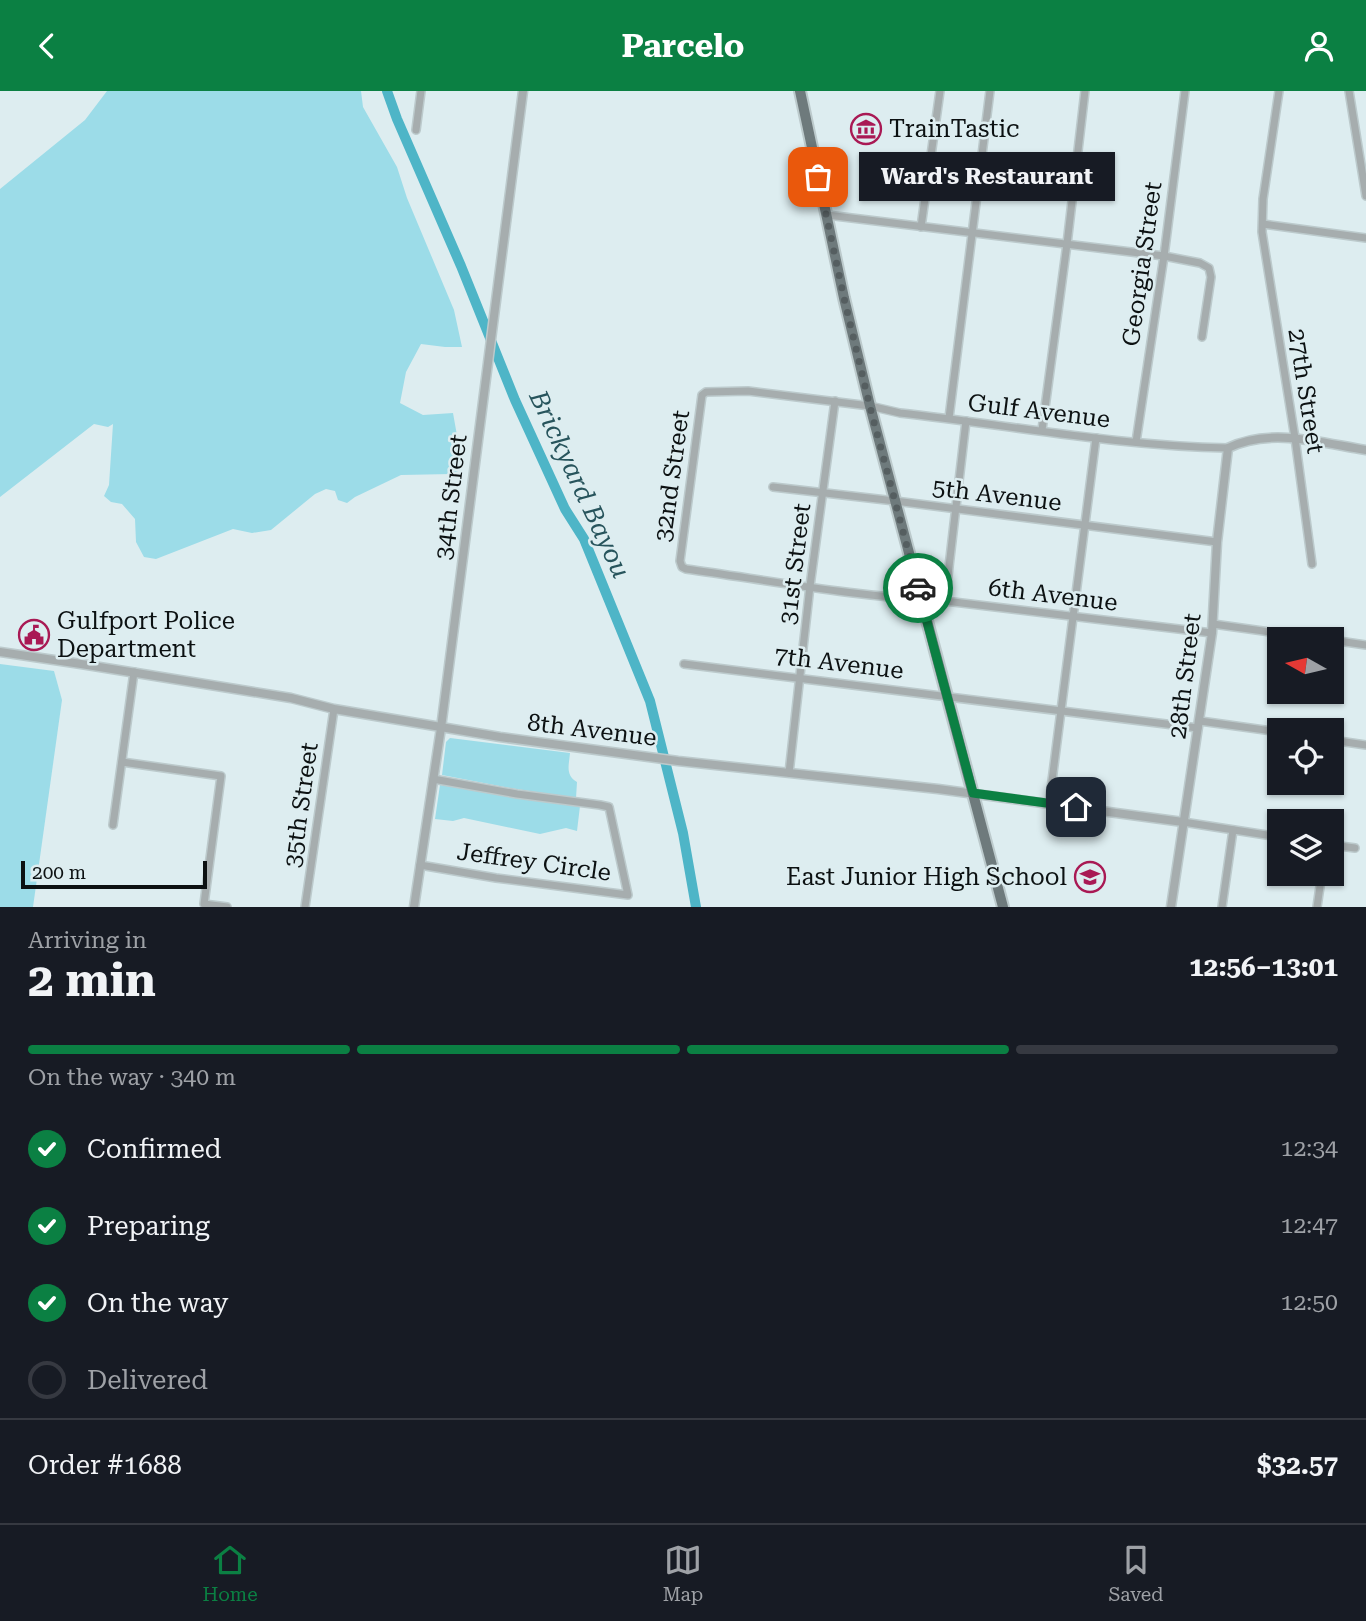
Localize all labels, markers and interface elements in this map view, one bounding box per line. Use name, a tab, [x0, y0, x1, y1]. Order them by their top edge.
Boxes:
icon: back	[28, 27, 66, 65]
text: Parcelo	[622, 27, 744, 65]
icon: person	[1300, 27, 1338, 65]
museum icon: TrainTastic	[849, 112, 883, 146]
place label: TrainTastic	[889, 115, 1020, 143]
pin	[788, 147, 848, 207]
callout: Ward's Restaurant	[860, 153, 1116, 201]
icon: bag	[799, 158, 837, 196]
text: Ward's Restaurant	[881, 163, 1093, 190]
street label: Georgia Street	[1117, 180, 1167, 348]
street label: 27th Street	[1282, 326, 1330, 456]
water label: Brickyard Bayou	[523, 385, 637, 582]
street label: Gulf Avenue	[966, 388, 1112, 434]
street label: 32nd Street	[649, 408, 695, 544]
street label: 34th Street	[429, 433, 473, 561]
street label: 5th Avenue	[931, 473, 1063, 517]
street label: 31st Street	[774, 502, 816, 626]
courier	[883, 553, 953, 623]
icon: car	[899, 569, 937, 607]
street label: 6th Avenue	[987, 573, 1119, 617]
place label: Gulfport Police Department	[57, 607, 235, 663]
street label: 28th Street	[1163, 612, 1207, 740]
public building icon: Gulfport Police Department	[17, 618, 51, 652]
north arrow	[1267, 627, 1344, 703]
map controls	[1267, 627, 1344, 886]
street label: 7th Avenue	[773, 641, 905, 685]
street label: 8th Avenue	[526, 708, 658, 752]
button: locate	[1267, 718, 1344, 795]
street label: 35th Street	[278, 741, 324, 869]
pin	[1046, 777, 1106, 837]
icon: home	[1057, 788, 1095, 826]
button: layers	[1267, 809, 1344, 886]
street label: Jeffrey Circle	[455, 837, 613, 887]
scale bar	[21, 858, 206, 890]
school or university icon: East Junior High School	[1073, 860, 1107, 894]
text: 200 m	[32, 861, 86, 884]
place label: East Junior High School	[786, 863, 1067, 891]
text: Arriving in	[28, 927, 147, 954]
text: 12:56–13:01	[1189, 952, 1338, 982]
text: 2 min	[28, 953, 156, 1007]
text: On the way · 340 m	[28, 1064, 236, 1091]
icon: check	[28, 1130, 66, 1168]
text: Confirmed	[87, 1134, 222, 1164]
text: 12:34	[1281, 1135, 1338, 1162]
icon: check	[28, 1207, 66, 1245]
text: Preparing	[87, 1211, 210, 1241]
text: 12:47	[1281, 1212, 1338, 1239]
icon: check	[28, 1284, 66, 1322]
text: On the way	[87, 1288, 228, 1318]
text: 12:50	[1281, 1289, 1338, 1316]
text: Delivered	[87, 1365, 208, 1395]
text: Order #1688	[28, 1450, 182, 1480]
text: $32.57	[1257, 1450, 1338, 1480]
tab: Home	[203, 1541, 258, 1606]
tab: Map	[663, 1541, 703, 1606]
tab: Saved	[1108, 1541, 1163, 1606]

